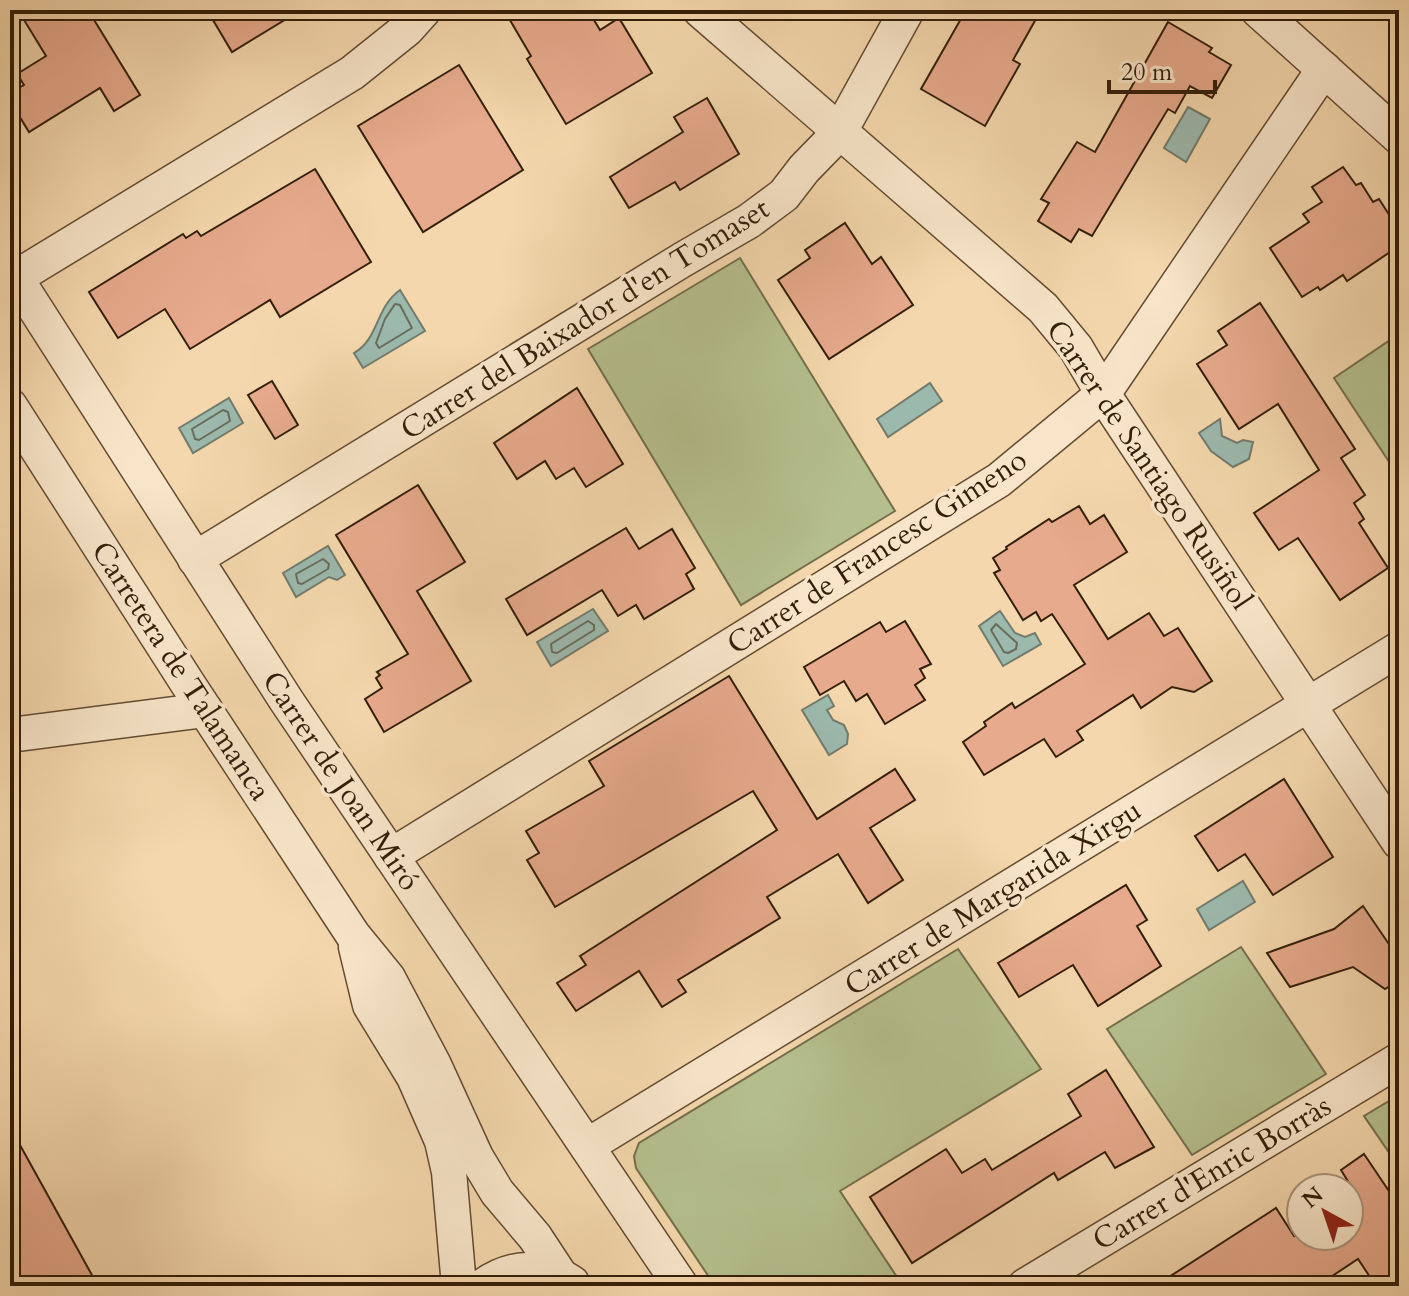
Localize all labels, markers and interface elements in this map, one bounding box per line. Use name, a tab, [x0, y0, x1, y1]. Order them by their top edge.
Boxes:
scale bar	[1109, 44, 1215, 94]
text: 20 m	[1121, 56, 1173, 89]
street label: Carrer del Baixador d'en Tomaset	[393, 188, 778, 450]
street label: Carrer de Santiago Rusiñol	[1036, 312, 1262, 618]
street label: Carrer de Francesc Gimeno	[719, 440, 1035, 664]
street label: Carretera de Talamanca	[82, 533, 280, 809]
street label: Carrer de Joan Miró	[252, 663, 430, 899]
street label: Carrer de Margarida Xirgu	[837, 790, 1149, 1006]
street label: Carrer d'Enric Borràs	[1085, 1086, 1339, 1260]
north arrow	[1285, 1172, 1365, 1252]
text: N	[1296, 1180, 1330, 1215]

